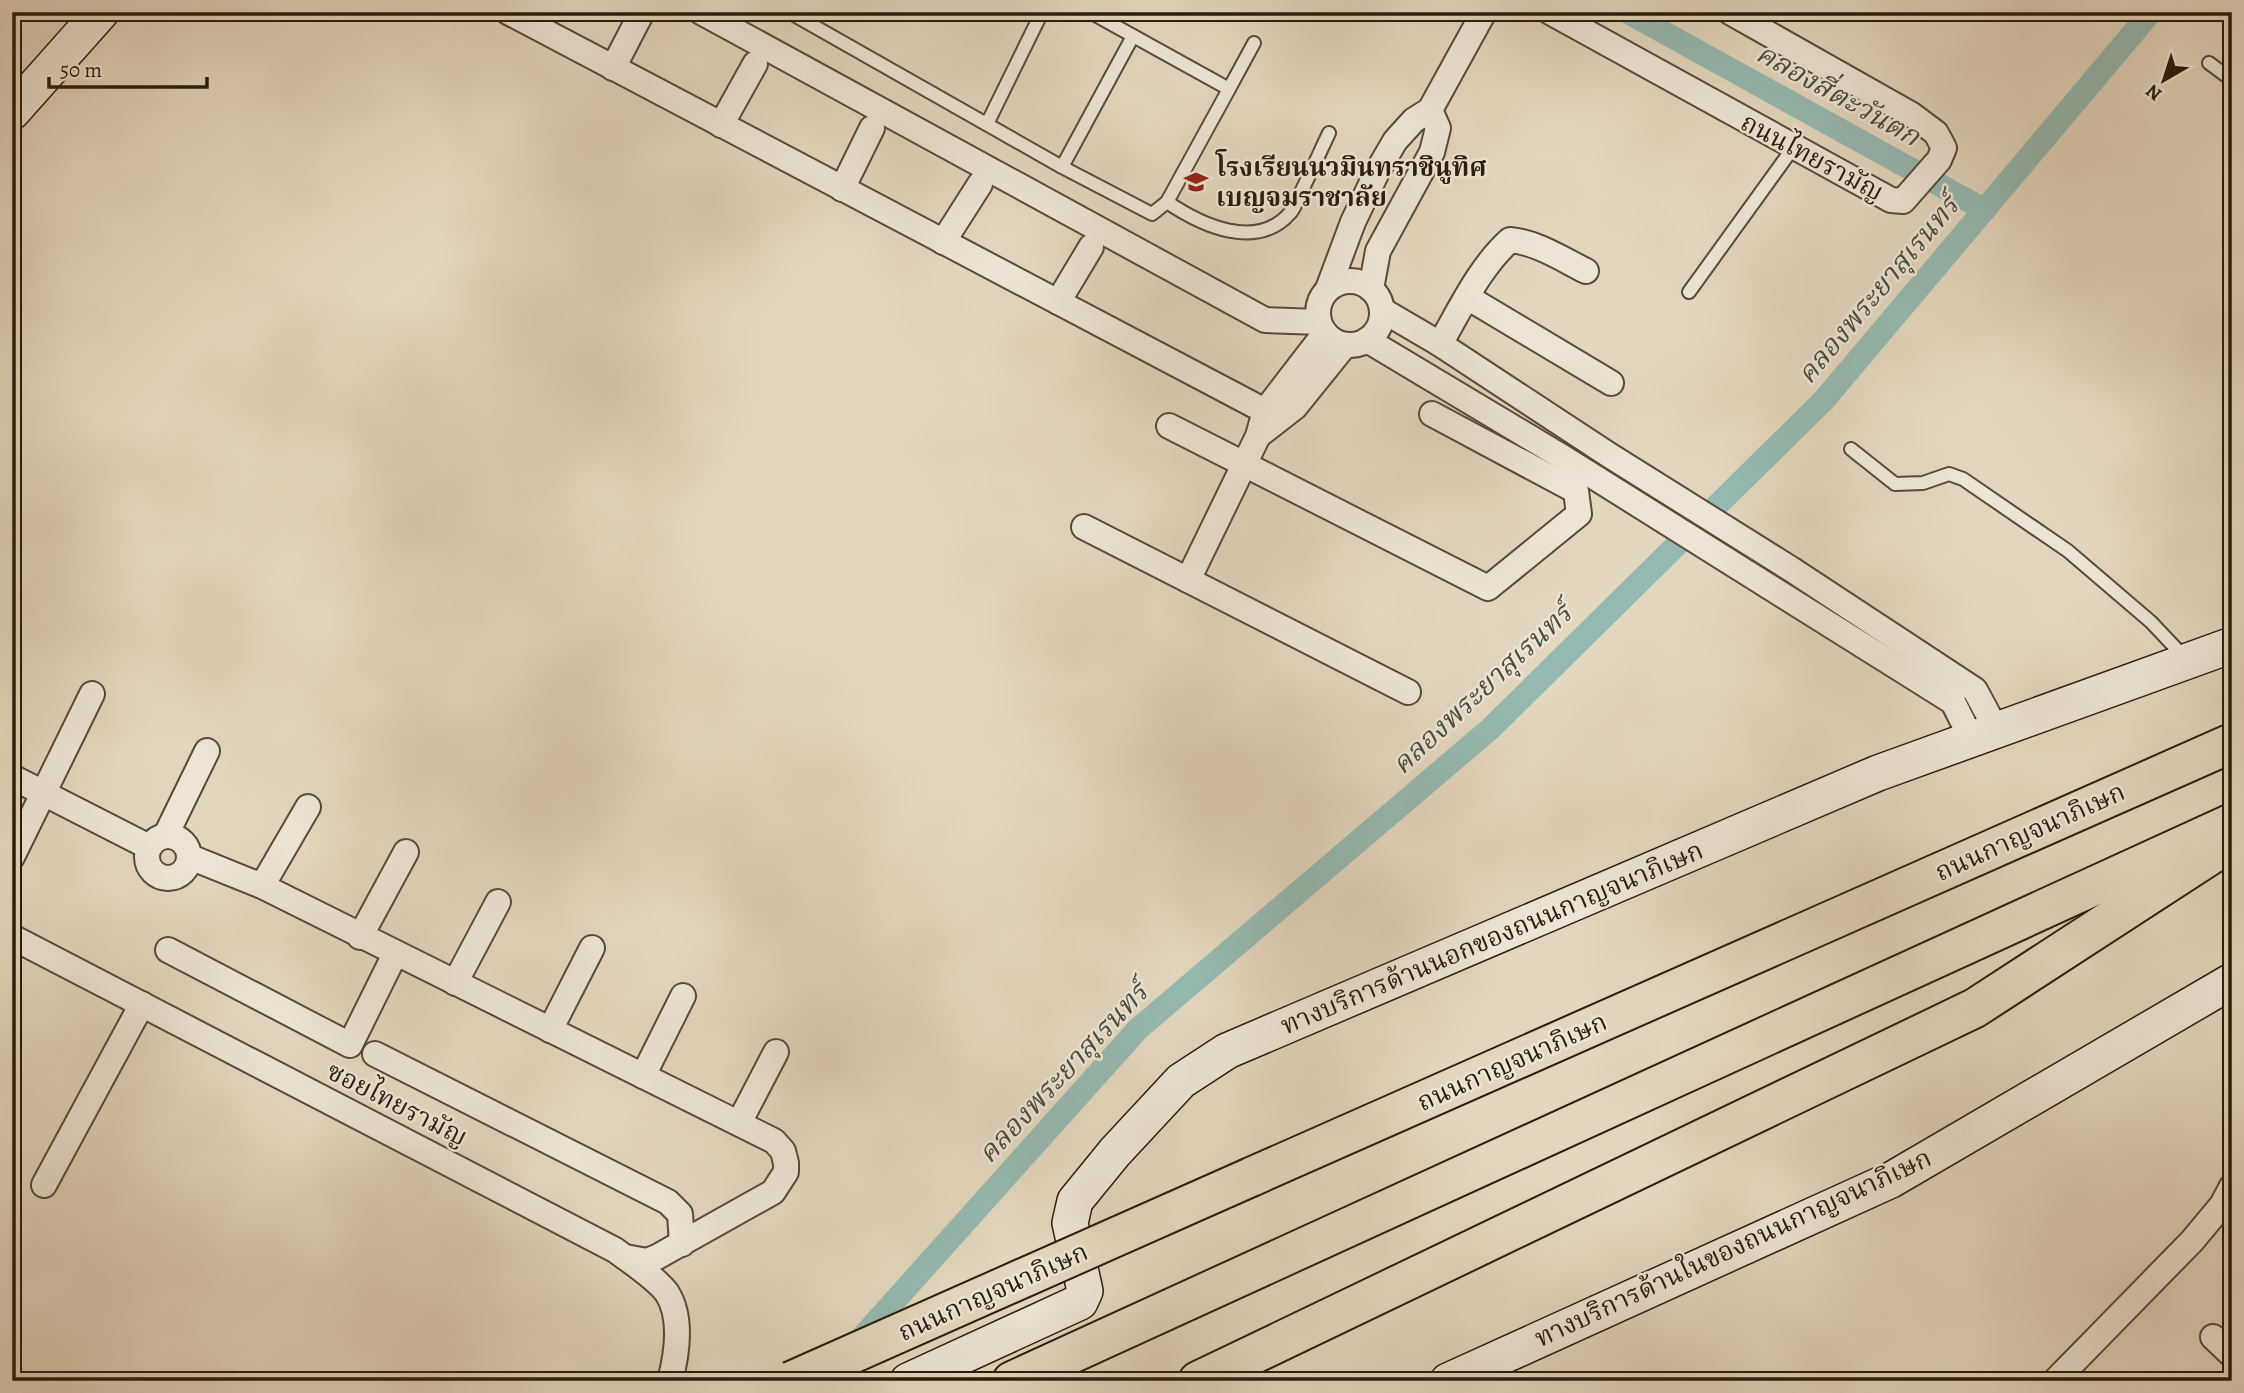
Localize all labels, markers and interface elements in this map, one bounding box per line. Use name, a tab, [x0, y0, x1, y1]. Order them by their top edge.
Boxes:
water label: คลองสี่ตะวันตก	[1750, 33, 1928, 156]
scale bar	[49, 46, 206, 90]
north arrow	[2128, 46, 2198, 116]
text: 50 m	[60, 56, 102, 84]
text: N	[2140, 78, 2167, 107]
street label: ถนนไทยรามัญ	[1734, 104, 1890, 209]
place label: โรงเรียนนวมินทราชินูทิศ เบญจมราชาลัย	[1215, 149, 1487, 215]
school or university icon: โรงเรียนนวมินทราชินูทิศ เบญจมราชาลัย	[1182, 168, 1210, 196]
water label: คลองพระยาสุเรนทร์	[1788, 183, 1972, 392]
water label: คลองพระยาสุเรนทร์	[1383, 591, 1585, 783]
street label: ถนนกาญจนาภิเษก	[1929, 774, 2131, 890]
street label: ทางบริการด้านนอกของถนนกาญจนาภิเษก	[1275, 833, 1709, 1043]
water label: คลองพระยาสุเรนทร์	[969, 970, 1161, 1172]
street label: ถนนกาญจนาภิเษก	[1411, 1004, 1613, 1120]
street label: ซอยไทยรามัญ	[321, 1053, 474, 1154]
street label: ทางบริการด้านในของถนนกาญจนาภิเษก	[1528, 1140, 1937, 1356]
street label: ถนนกาญจนาภิเษก	[892, 1234, 1094, 1350]

